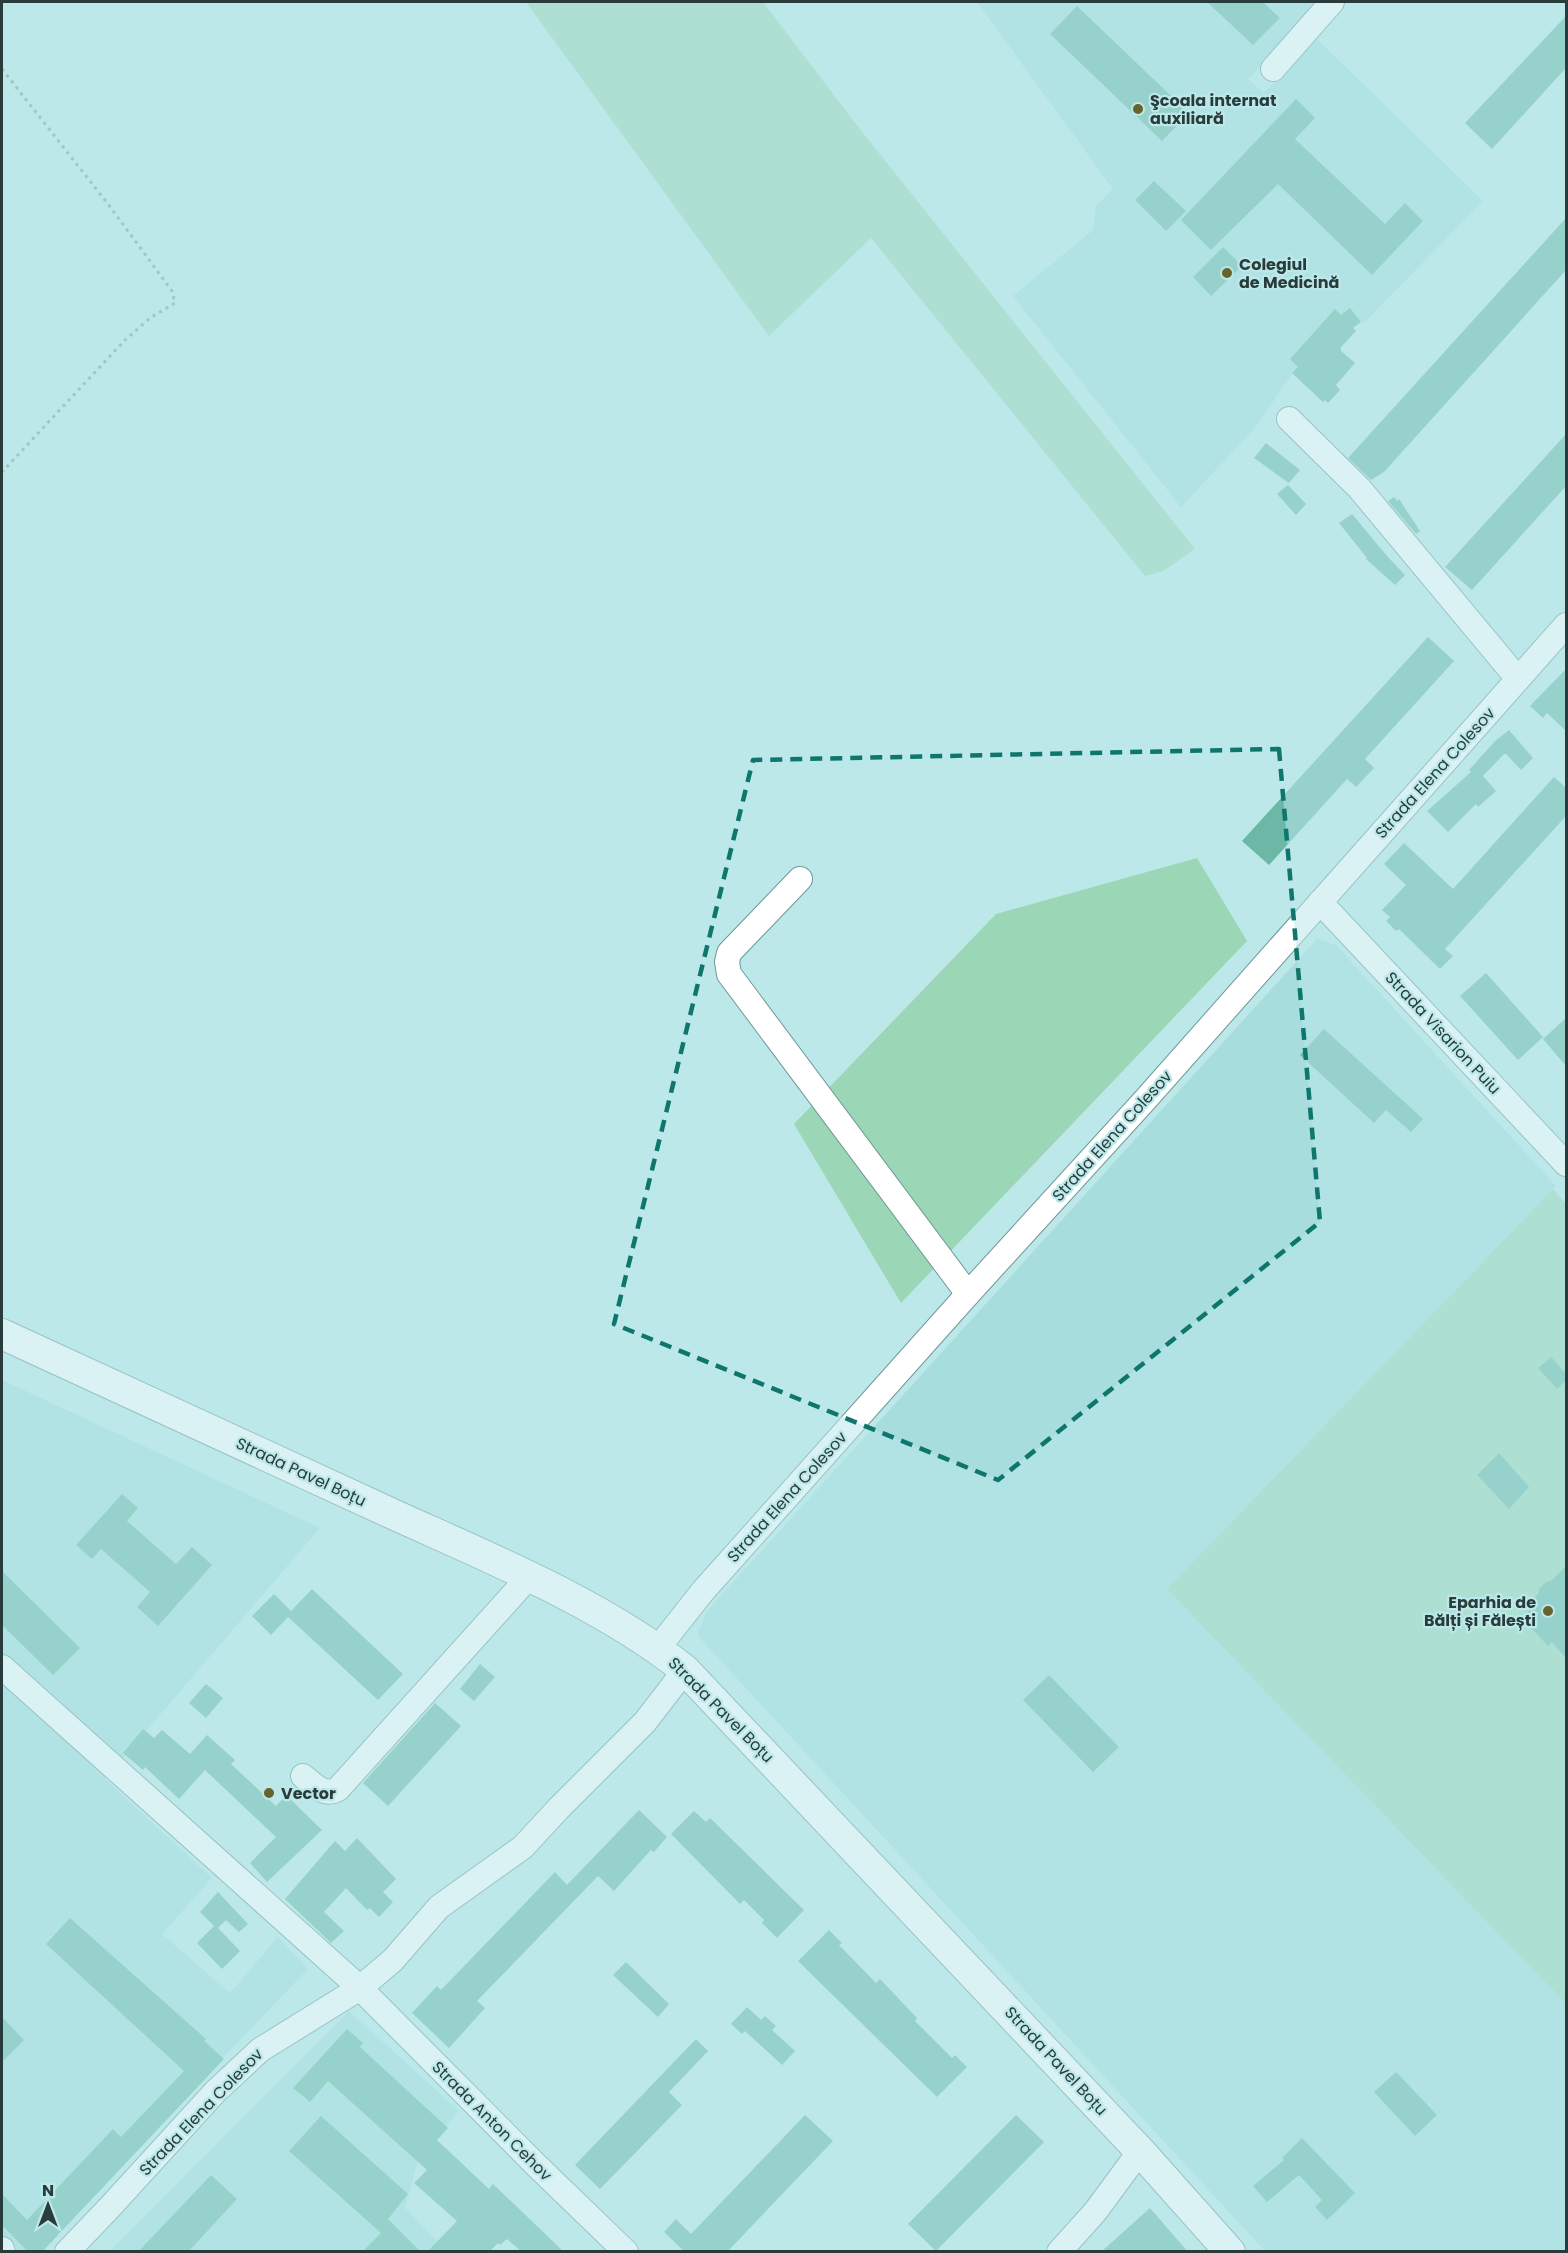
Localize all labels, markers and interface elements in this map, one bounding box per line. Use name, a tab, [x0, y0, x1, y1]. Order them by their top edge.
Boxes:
place label: Şcoala internat auxiliară	[1150, 89, 1276, 130]
marker: Şcoala internat auxiliară	[1131, 102, 1145, 116]
place label: Colegiul de Medicină	[1239, 253, 1339, 294]
marker: Colegiul de Medicină	[1220, 266, 1234, 280]
street label: Strada Elena Colesov	[1370, 702, 1500, 844]
street label: Strada Visarion Puiu	[1380, 967, 1506, 1099]
street label: Strada Elena Colesov	[1047, 1065, 1177, 1207]
street label: Strada Elena Colesov	[722, 1426, 852, 1568]
street label: Strada Pavel Boțu	[232, 1432, 370, 1512]
place label: Eparhia de Bălți și Fălești	[1424, 1591, 1536, 1632]
marker: Eparhia de Bălți și Fălești	[1541, 1604, 1555, 1618]
street label: Strada Pavel Boțu	[663, 1652, 779, 1768]
place label: Vector	[281, 1782, 336, 1805]
marker: Vector	[262, 1786, 276, 1800]
street label: Strada Pavel Boțu	[999, 2002, 1113, 2120]
street label: Strada Elena Colesov	[134, 2043, 268, 2181]
street label: Strada Anton Cehov	[427, 2056, 557, 2186]
north arrow	[18, 2175, 78, 2235]
text: N	[42, 2179, 54, 2202]

